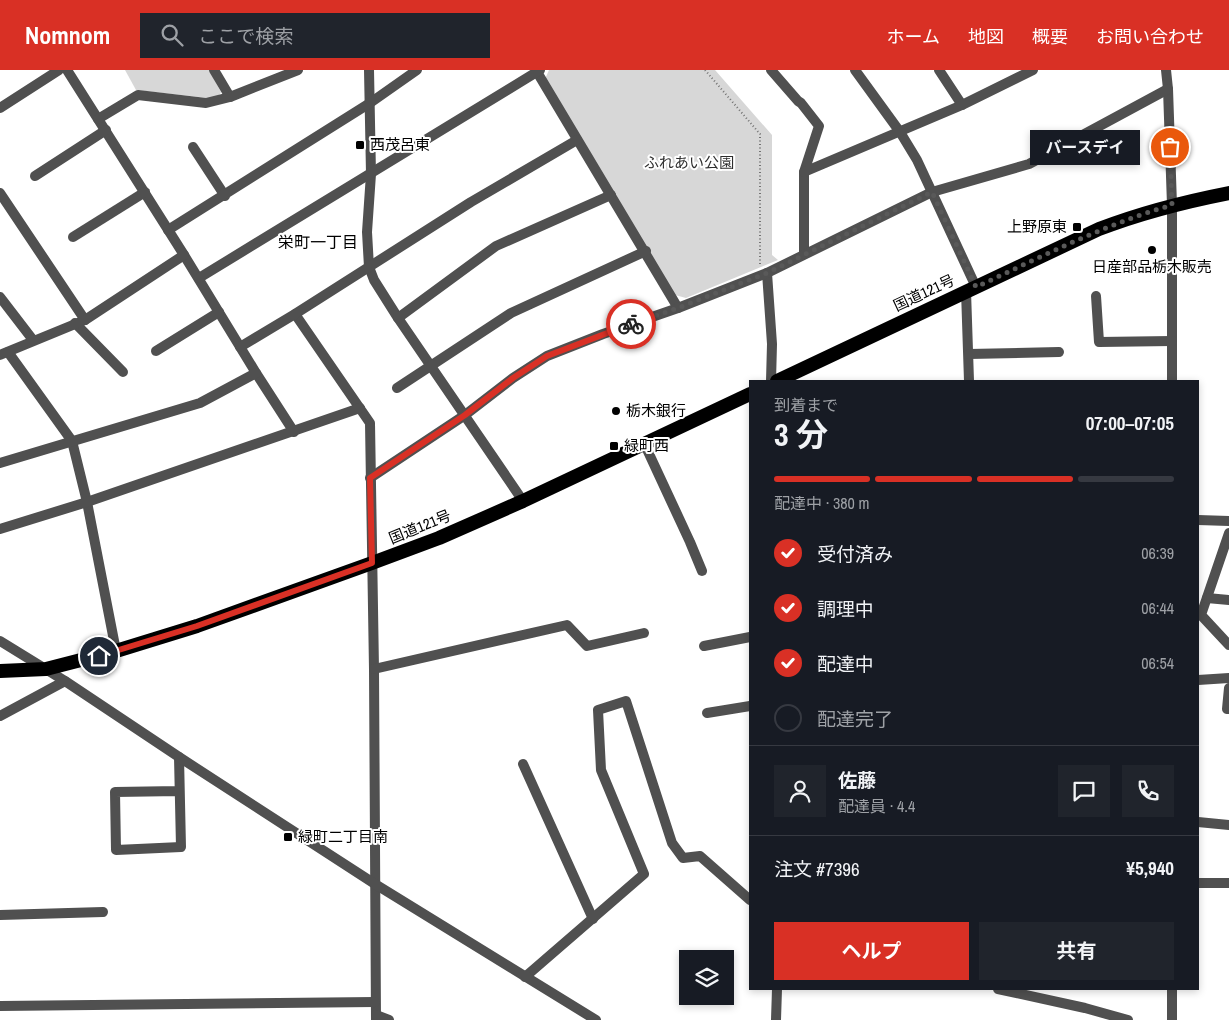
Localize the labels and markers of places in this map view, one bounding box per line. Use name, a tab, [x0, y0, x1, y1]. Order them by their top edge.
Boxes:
pin	[1149, 126, 1191, 168]
callout: バースデイ	[1030, 130, 1140, 164]
place label: 西茂呂東	[370, 134, 430, 155]
marker: 西茂呂東	[354, 139, 366, 151]
place label: 上野原東	[1007, 216, 1067, 237]
marker: 上野原東	[1071, 221, 1083, 233]
marker: 日産部品栃木販売	[1146, 244, 1158, 256]
place label: 日産部品栃木販売	[1092, 256, 1212, 277]
place label: 栃木銀行	[626, 400, 686, 421]
marker: 栃木銀行	[610, 405, 622, 417]
place label: 緑町西	[624, 435, 669, 456]
marker: 緑町西	[608, 440, 620, 452]
pin	[78, 635, 120, 677]
place label: 緑町二丁目南	[298, 826, 388, 847]
marker: 緑町二丁目南	[282, 831, 294, 843]

